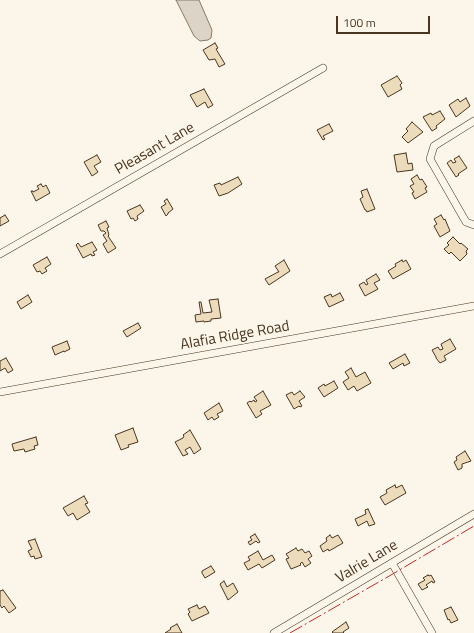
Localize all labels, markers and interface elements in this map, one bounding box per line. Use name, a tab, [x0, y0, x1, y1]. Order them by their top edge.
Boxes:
scale bar	[338, 8, 432, 34]
text: 100 m	[343, 13, 376, 32]
street label: Pleasant Lane	[112, 119, 198, 179]
street label: Alafia Ridge Road	[179, 318, 291, 354]
street label: Valrie Lane	[333, 537, 401, 587]

